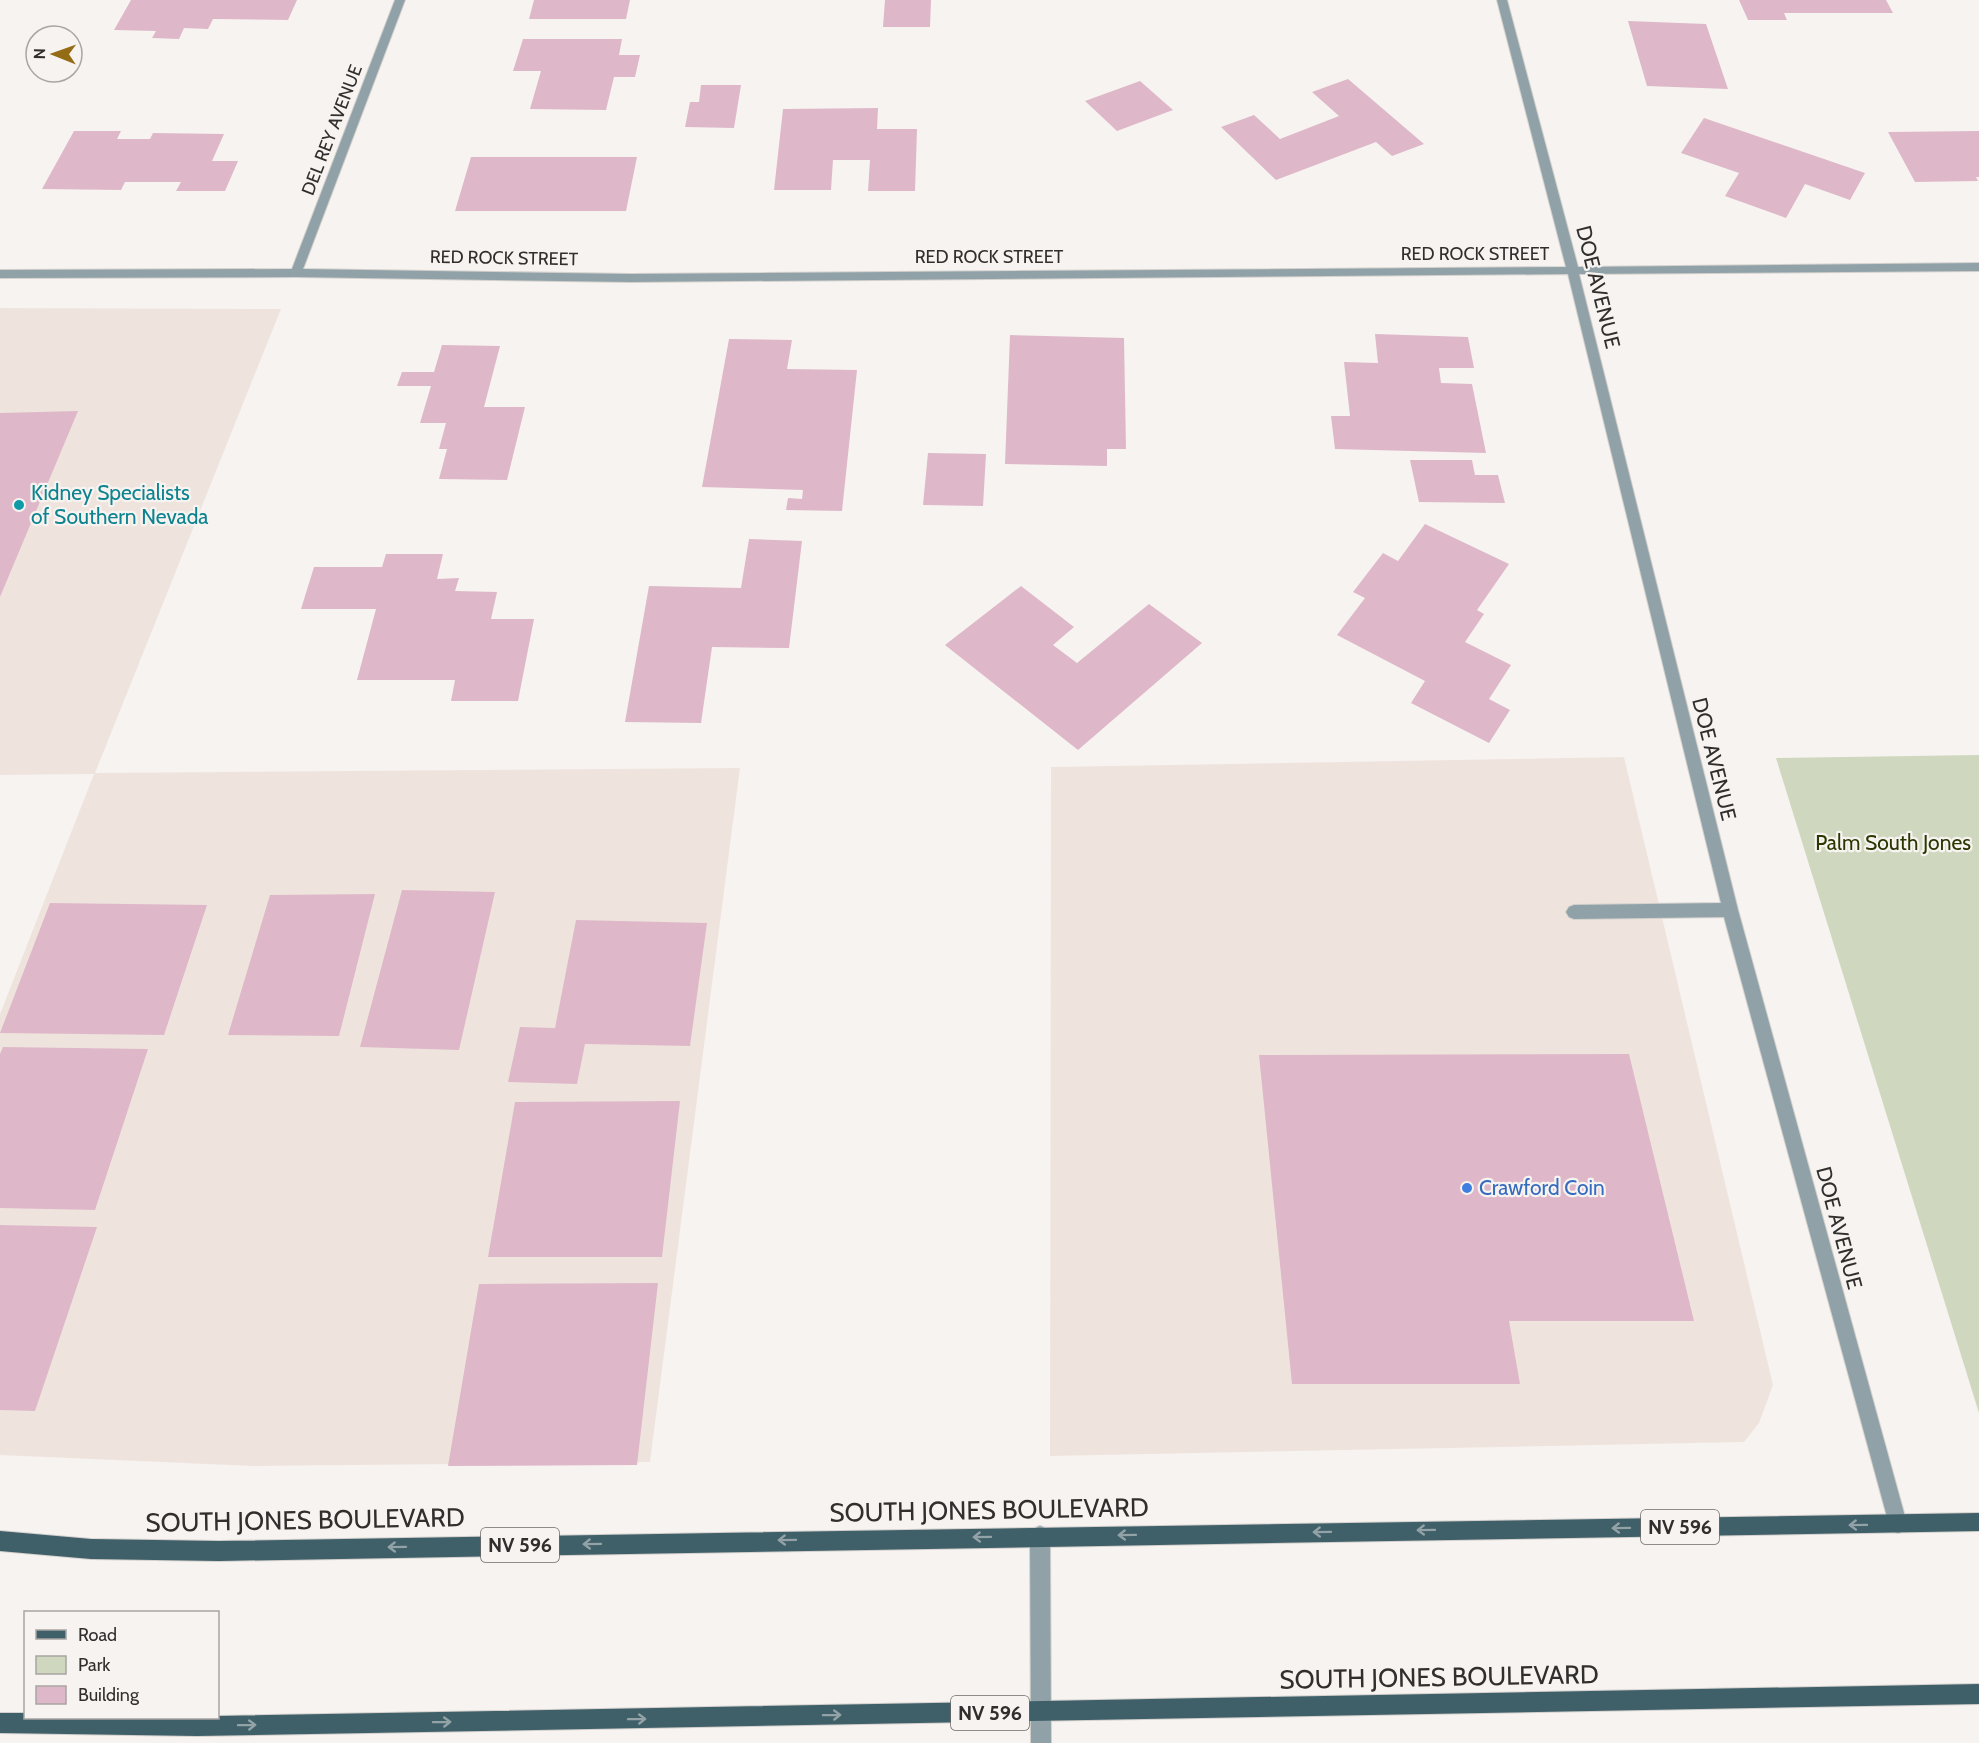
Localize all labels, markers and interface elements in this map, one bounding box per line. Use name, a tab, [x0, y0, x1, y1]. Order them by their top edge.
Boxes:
north arrow	[24, 24, 84, 84]
text: N	[30, 48, 49, 60]
street label: DEL REY AVENUE	[297, 62, 367, 198]
street label: DOE AVENUE	[1571, 223, 1626, 351]
street label: RED ROCK STREET	[1401, 243, 1550, 265]
street label: RED ROCK STREET	[430, 246, 579, 270]
street label: RED ROCK STREET	[915, 246, 1064, 268]
place label: Kidney Specialists of Southern Nevada	[31, 480, 208, 529]
marker: Kidney Specialists of Southern Nevada	[12, 498, 26, 512]
street label: DOE AVENUE	[1687, 695, 1742, 823]
park label: Palm South Jones	[1815, 830, 1971, 855]
street label: DOE AVENUE	[1811, 1164, 1868, 1292]
place label: Crawford Coin	[1479, 1175, 1605, 1200]
marker: Crawford Coin	[1460, 1181, 1474, 1195]
street label: SOUTH JONES BOULEVARD	[829, 1491, 1149, 1529]
street label: SOUTH JONES BOULEVARD	[145, 1501, 465, 1539]
road number: NV 596	[1641, 1510, 1719, 1544]
one-way arrow	[1848, 1519, 1868, 1530]
one-way arrow	[1611, 1522, 1631, 1534]
one-way arrow	[1416, 1524, 1436, 1536]
one-way arrow	[1313, 1526, 1333, 1538]
road number: NV 596	[481, 1528, 559, 1562]
one-way arrow	[1118, 1529, 1138, 1541]
one-way arrow	[972, 1531, 992, 1543]
one-way arrow	[777, 1535, 797, 1546]
one-way arrow	[582, 1538, 602, 1549]
one-way arrow	[387, 1541, 407, 1552]
legend	[24, 1611, 219, 1719]
text: Road	[78, 1624, 117, 1646]
text: Park	[78, 1654, 111, 1676]
street label: SOUTH JONES BOULEVARD	[1279, 1658, 1599, 1696]
text: Building	[78, 1684, 140, 1706]
road number: NV 596	[951, 1696, 1029, 1730]
one-way arrow	[822, 1709, 842, 1721]
one-way arrow	[627, 1713, 647, 1724]
one-way arrow	[432, 1716, 452, 1728]
one-way arrow	[237, 1719, 257, 1731]

